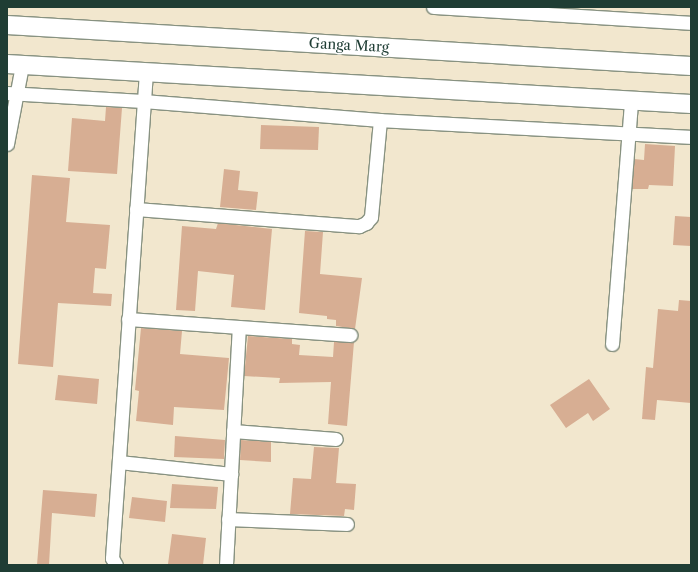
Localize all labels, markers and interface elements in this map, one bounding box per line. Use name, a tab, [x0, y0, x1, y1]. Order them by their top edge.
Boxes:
street label: Ganga Marg	[308, 35, 390, 55]

